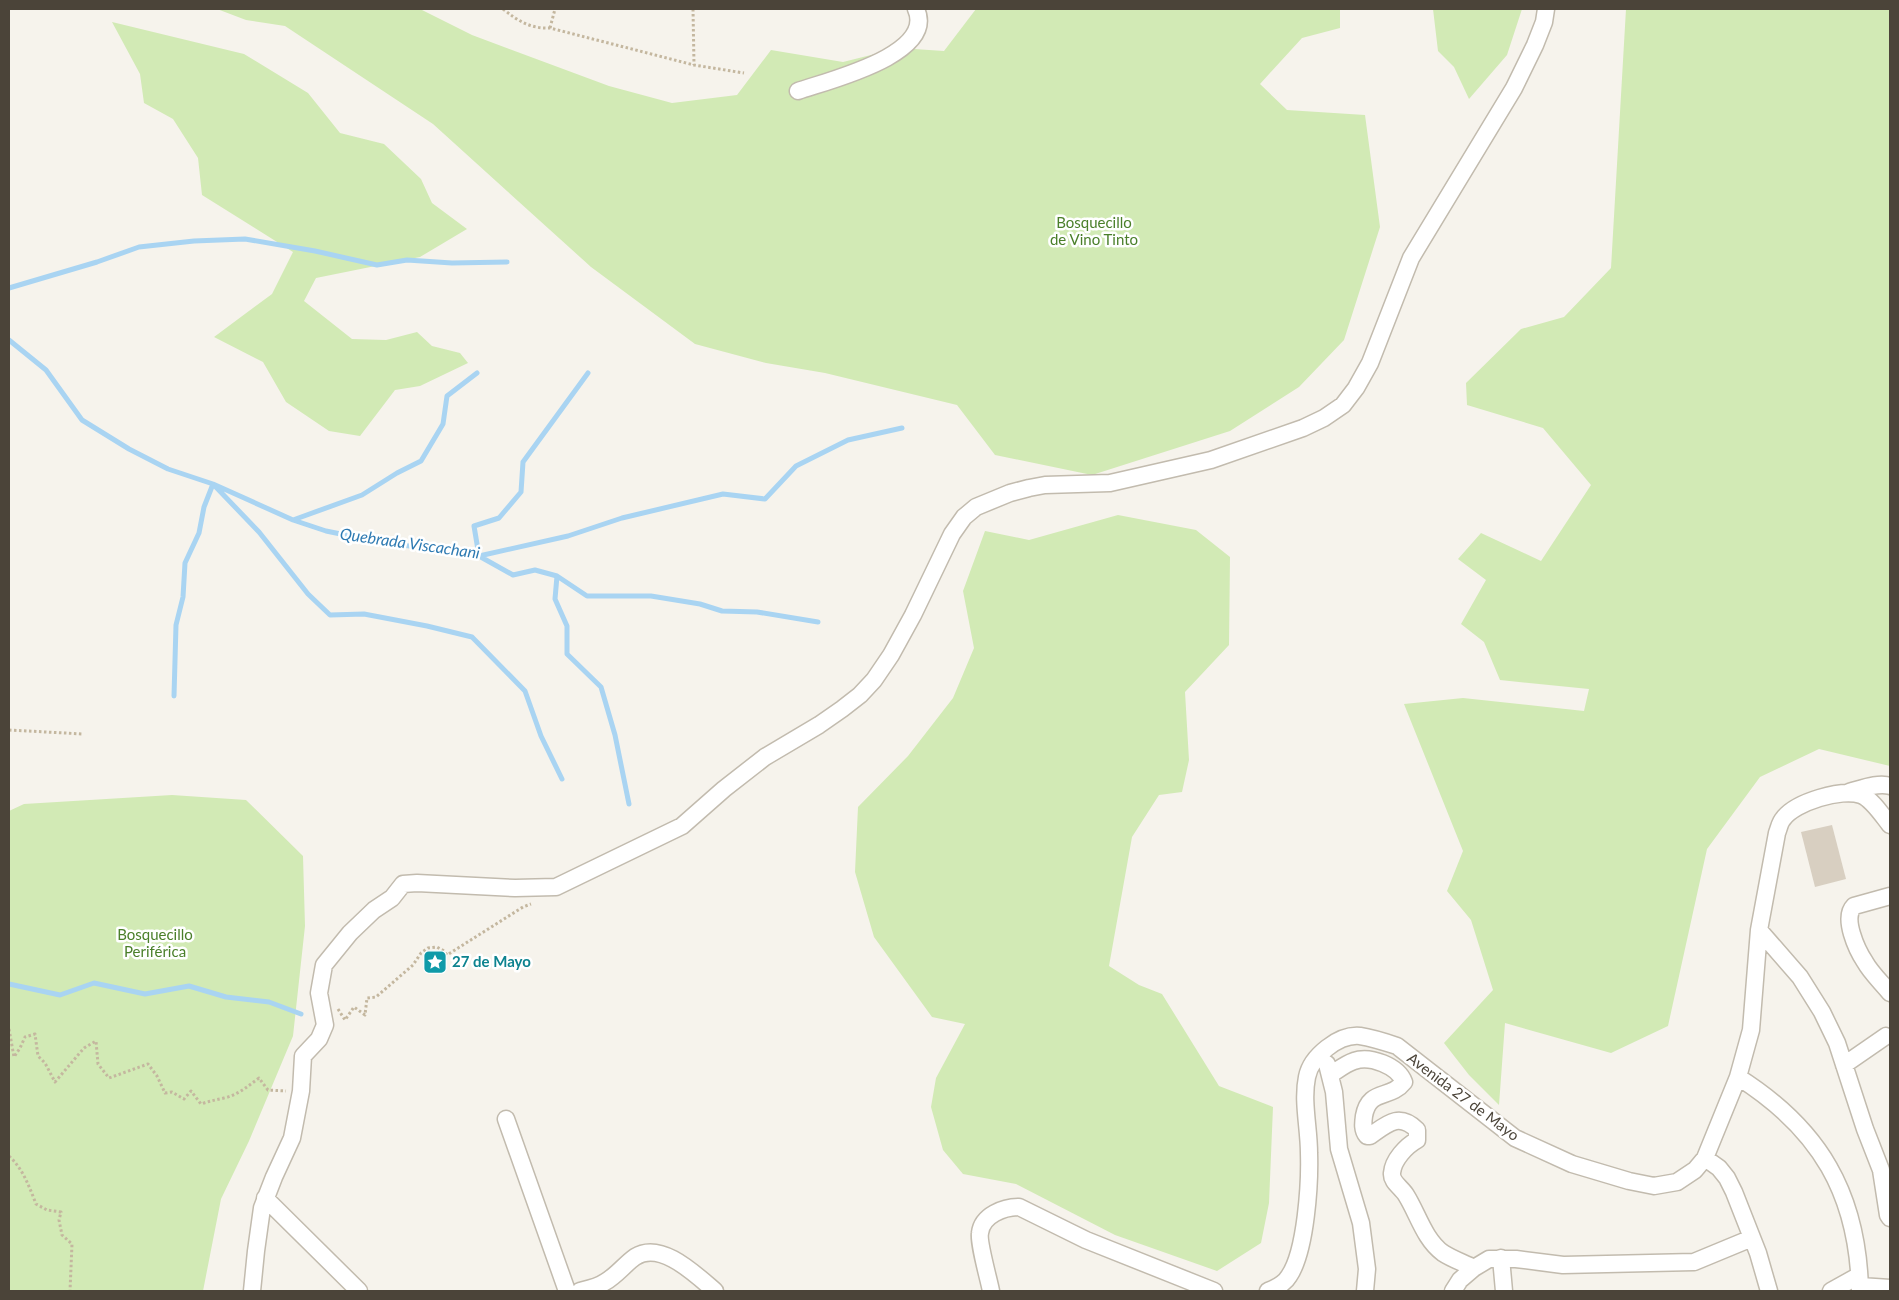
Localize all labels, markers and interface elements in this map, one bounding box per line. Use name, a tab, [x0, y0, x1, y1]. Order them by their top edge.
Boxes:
park label: Bosquecillo de Vino Tinto	[1050, 213, 1138, 248]
water label: Quebrada Viscachani	[339, 523, 482, 562]
park label: Bosquecillo Periférica	[117, 925, 193, 960]
place icon: 27 de Mayo	[422, 949, 448, 975]
place label: 27 de Mayo	[452, 952, 531, 970]
street label: Avenida 27 de Mayo	[1404, 1048, 1523, 1144]

